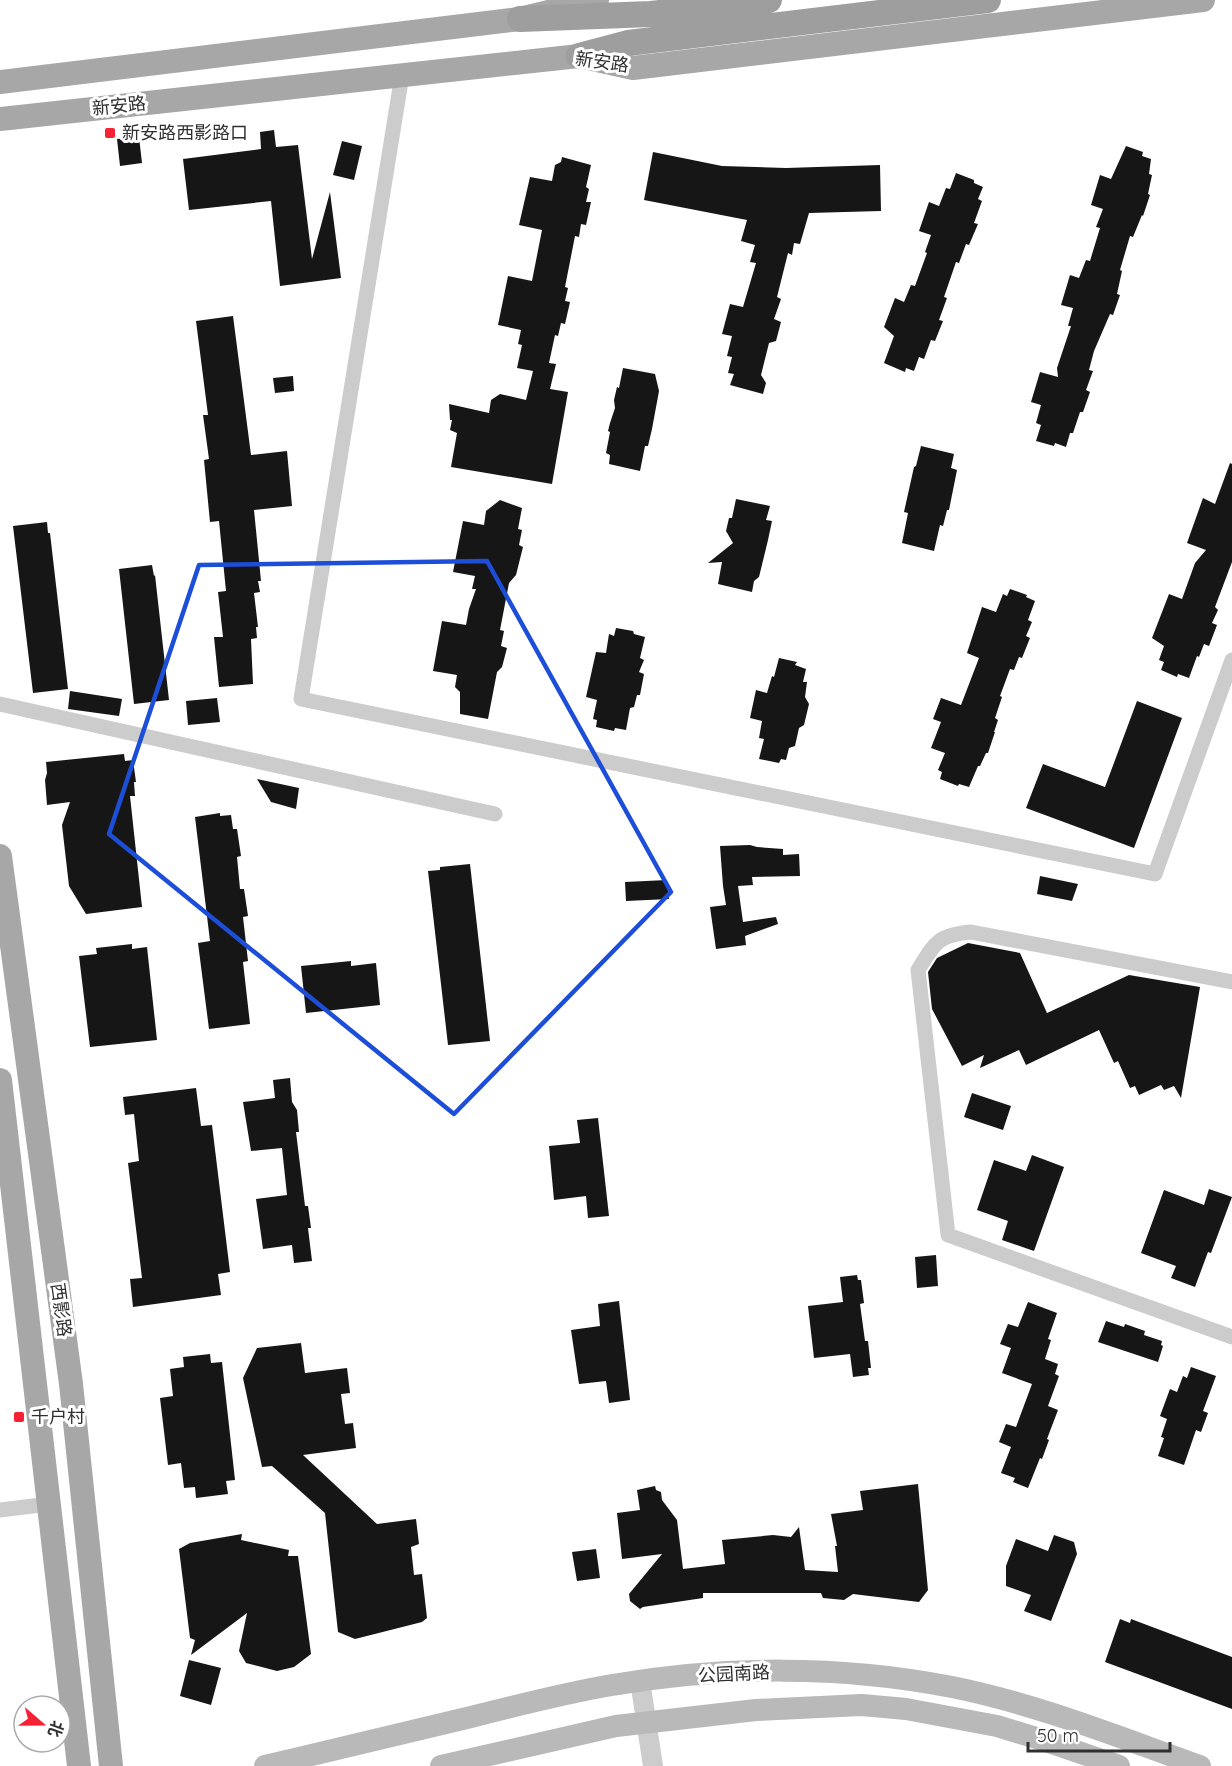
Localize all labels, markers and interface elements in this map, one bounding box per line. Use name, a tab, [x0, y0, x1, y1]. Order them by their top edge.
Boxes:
street label: 新安路	[574, 46, 630, 77]
street label: 新安路	[91, 91, 147, 120]
place label: 新安路西影路口	[122, 121, 248, 144]
marker: 新安路西影路口	[103, 126, 117, 140]
street label: 西影路	[46, 1282, 77, 1338]
place label: 千户村	[31, 1405, 85, 1428]
marker: 千户村	[12, 1410, 26, 1424]
street label: 公园南路	[697, 1660, 771, 1687]
north arrow	[12, 1694, 72, 1754]
scale bar	[1028, 1715, 1170, 1753]
text: 北	[44, 1718, 68, 1740]
text: 50 m	[1037, 1724, 1079, 1747]

